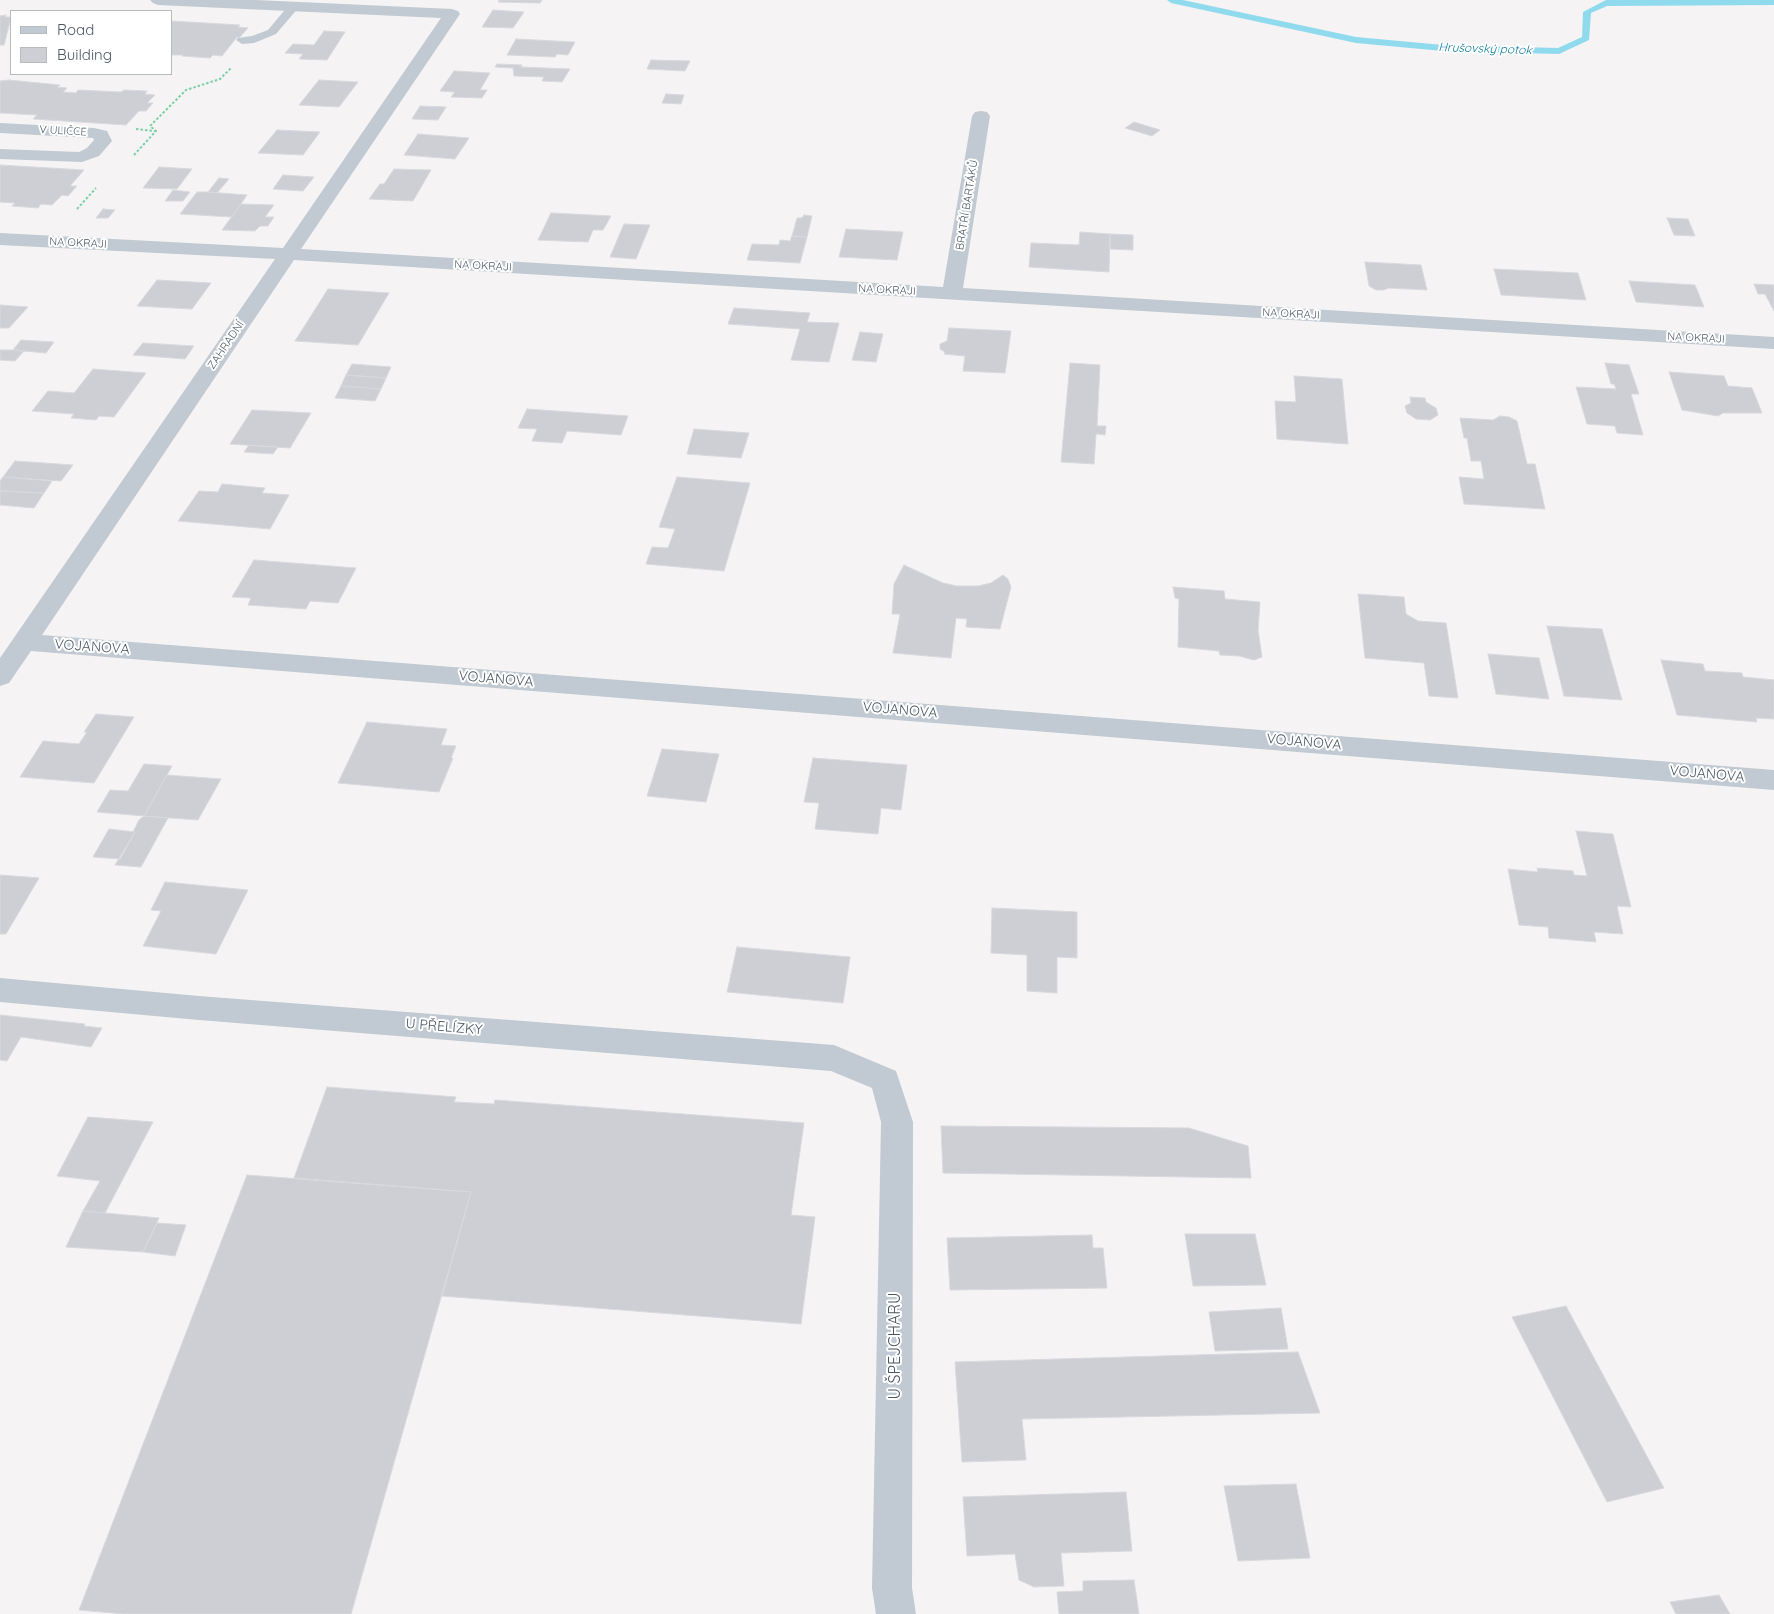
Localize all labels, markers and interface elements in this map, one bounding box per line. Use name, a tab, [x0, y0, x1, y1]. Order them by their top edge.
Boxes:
legend	[10, 10, 172, 75]
text: Road	[57, 20, 94, 39]
water label: Hrušovský potok	[1438, 40, 1532, 58]
text: Building	[57, 45, 112, 64]
street label: V ULIČCE	[39, 123, 87, 139]
street label: BRATŘÍ BARTÁKŮ	[953, 159, 981, 251]
street label: NA OKRAJI	[49, 235, 107, 251]
street label: NA OKRAJI	[454, 258, 512, 274]
street label: NA OKRAJI	[858, 282, 916, 298]
street label: NA OKRAJI	[1262, 306, 1320, 322]
street label: ZAHRADNÍ	[205, 318, 247, 372]
street label: NA OKRAJI	[1667, 330, 1725, 346]
street label: VOJANOVA	[54, 636, 130, 658]
street label: VOJANOVA	[458, 667, 534, 691]
street label: VOJANOVA	[862, 698, 938, 722]
street label: VOJANOVA	[1266, 730, 1342, 754]
street label: VOJANOVA	[1669, 762, 1745, 786]
street label: U PŘELÍZKY	[405, 1015, 483, 1039]
street label: U ŠPEJCHARU	[885, 1293, 905, 1399]

